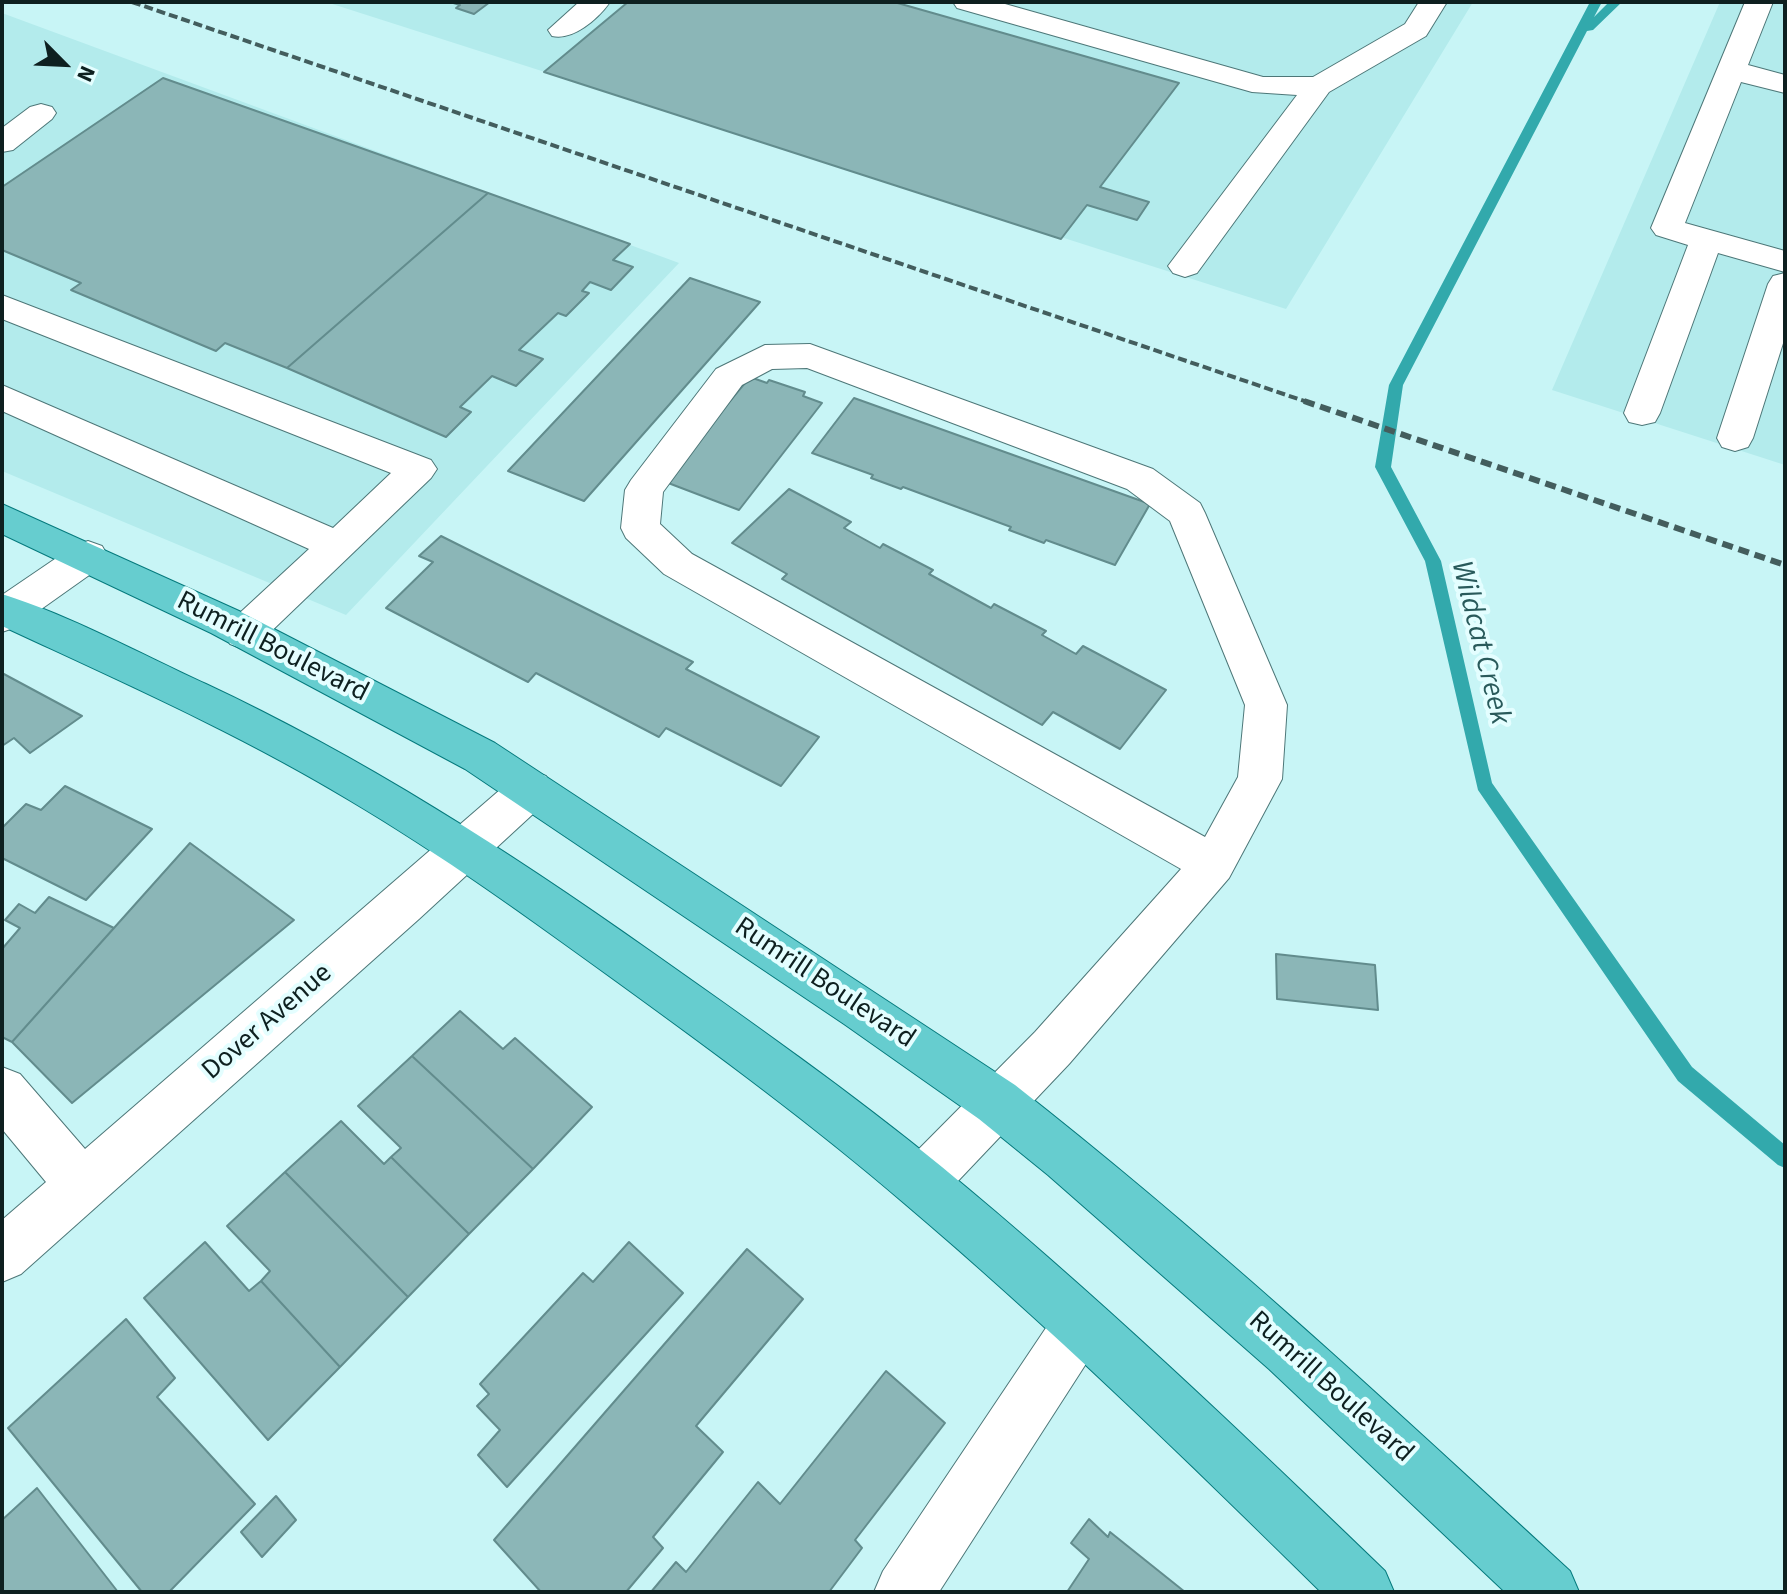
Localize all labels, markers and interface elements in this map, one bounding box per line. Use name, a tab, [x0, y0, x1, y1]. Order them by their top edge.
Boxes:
north arrow	[24, 24, 104, 104]
text: N	[68, 61, 104, 87]
water label: Wildcat Creek	[1441, 557, 1517, 729]
street label: Rumrill Boulevard	[171, 585, 373, 711]
street label: Rumrill Boulevard	[727, 911, 921, 1057]
street label: Dover Avenue	[196, 958, 340, 1088]
street label: Rumrill Boulevard	[1241, 1305, 1419, 1471]

